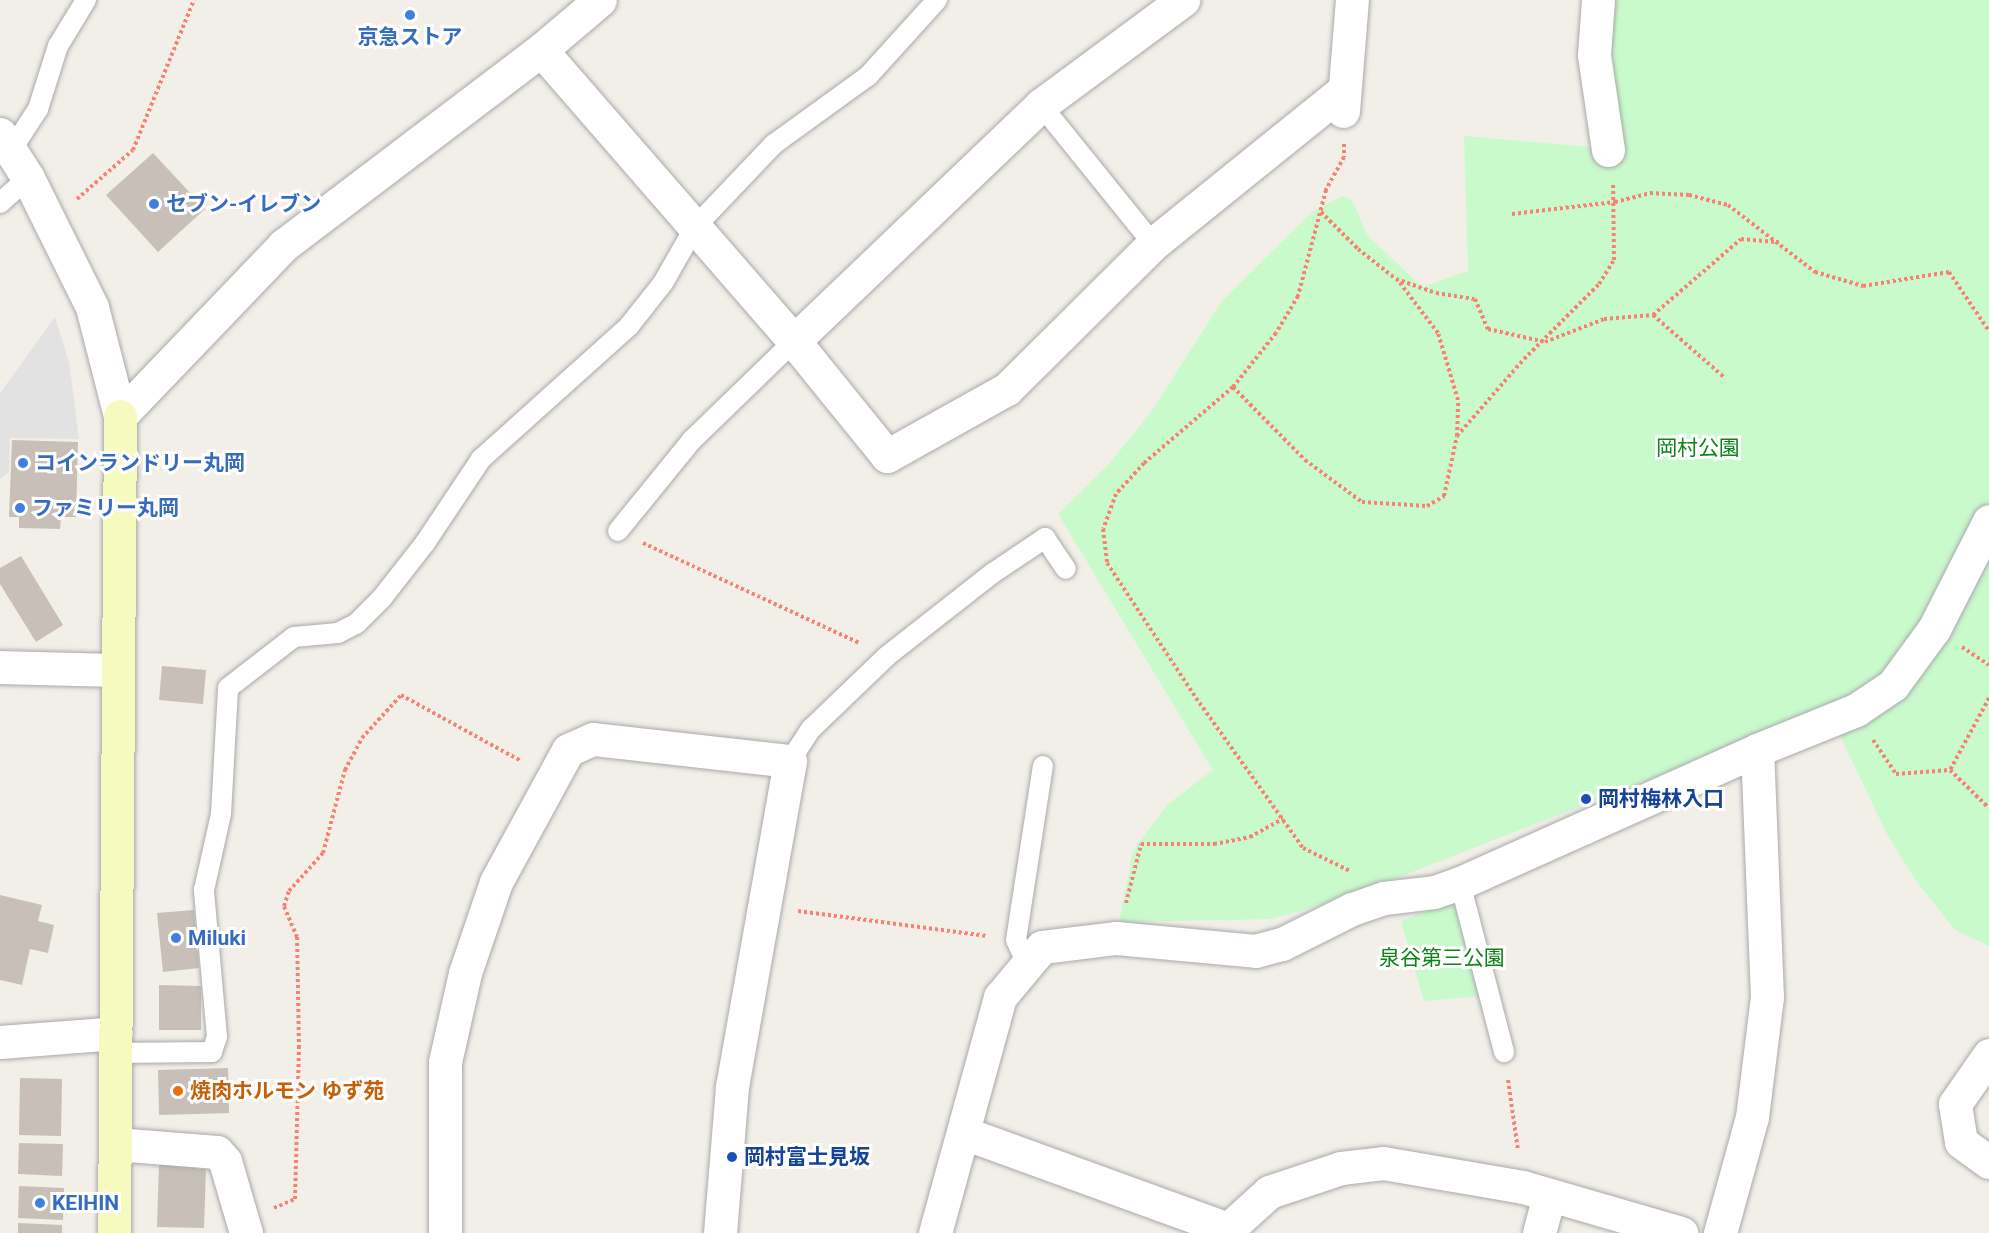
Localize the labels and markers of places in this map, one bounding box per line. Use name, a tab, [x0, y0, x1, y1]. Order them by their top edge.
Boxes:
marker: 京急ストア	[403, 8, 417, 22]
place label: 京急ストア	[358, 24, 462, 50]
place label: セブン-イレブン	[166, 191, 321, 217]
marker: セブン-イレブン	[147, 197, 161, 211]
place label: コインランドリー丸岡	[35, 450, 245, 476]
marker: コインランドリー丸岡	[16, 456, 30, 470]
place label: ファミリー丸岡	[32, 495, 179, 521]
marker: ファミリー丸岡	[13, 501, 27, 515]
place label: 岡村梅林入口	[1598, 786, 1724, 812]
marker: 岡村梅林入口	[1579, 792, 1593, 806]
place label: Miluki	[188, 925, 246, 951]
marker: Miluki	[169, 931, 183, 945]
place label: 焼肉ホルモン ゆず苑	[190, 1078, 384, 1104]
marker: 焼肉ホルモン ゆず苑	[171, 1084, 185, 1098]
place label: 岡村富士見坂	[744, 1144, 870, 1170]
marker: 岡村富士見坂	[725, 1150, 739, 1164]
place label: KEIHIN	[52, 1190, 119, 1216]
marker: KEIHIN	[33, 1196, 47, 1210]

